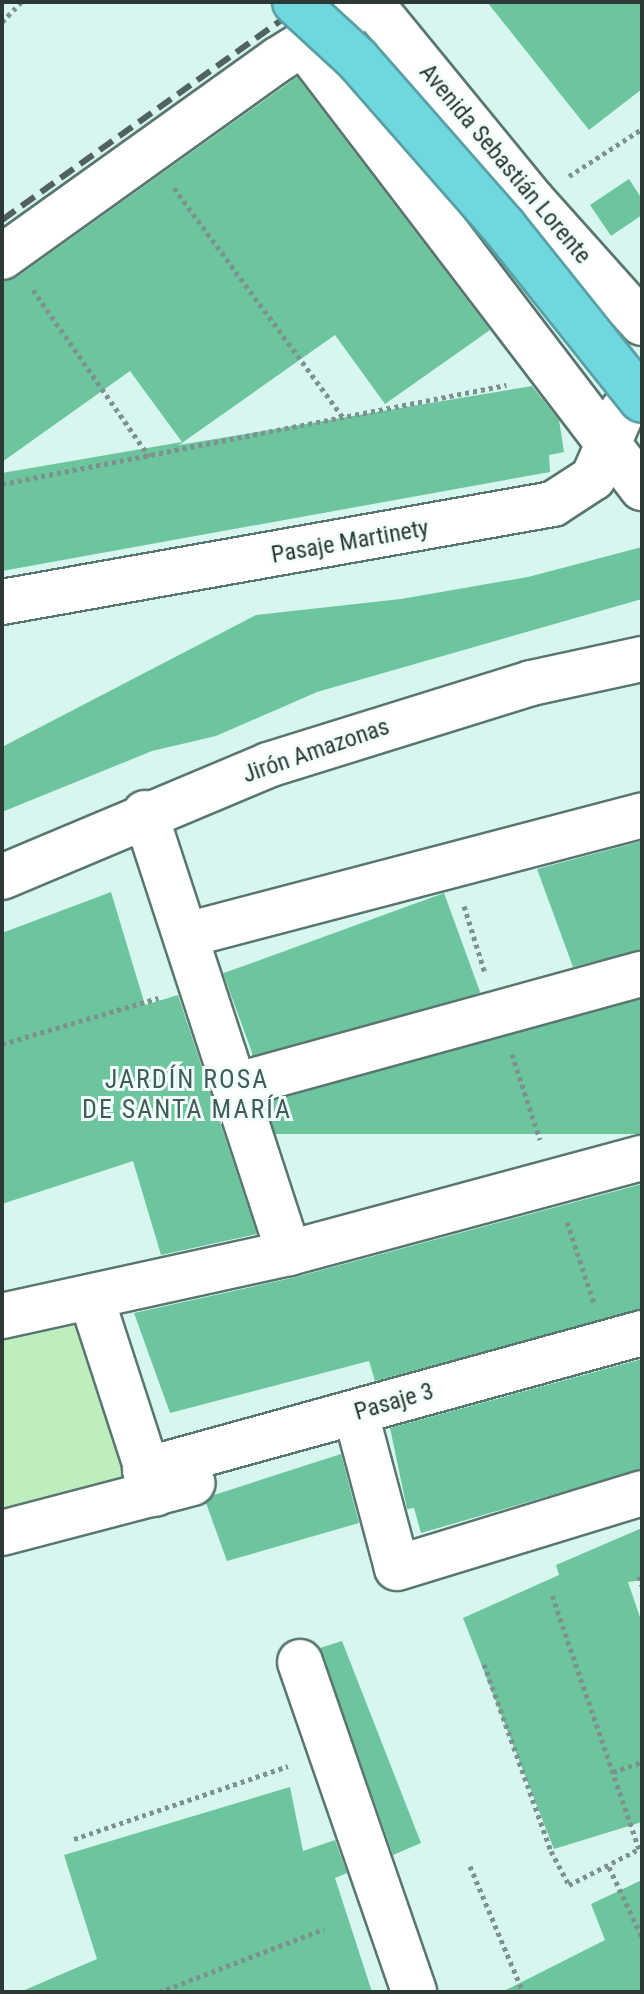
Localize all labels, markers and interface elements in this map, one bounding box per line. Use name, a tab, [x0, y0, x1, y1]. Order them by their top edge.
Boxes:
street label: Avenida Sebastián Lorente	[413, 58, 597, 270]
street label: Pasaje Martinety	[269, 514, 431, 570]
street label: Jirón Amazonas	[239, 712, 393, 790]
district label: JARDÍN ROSA DE SANTA MARÍA	[82, 1064, 292, 1126]
street label: Pasaje 3	[351, 1377, 437, 1427]

